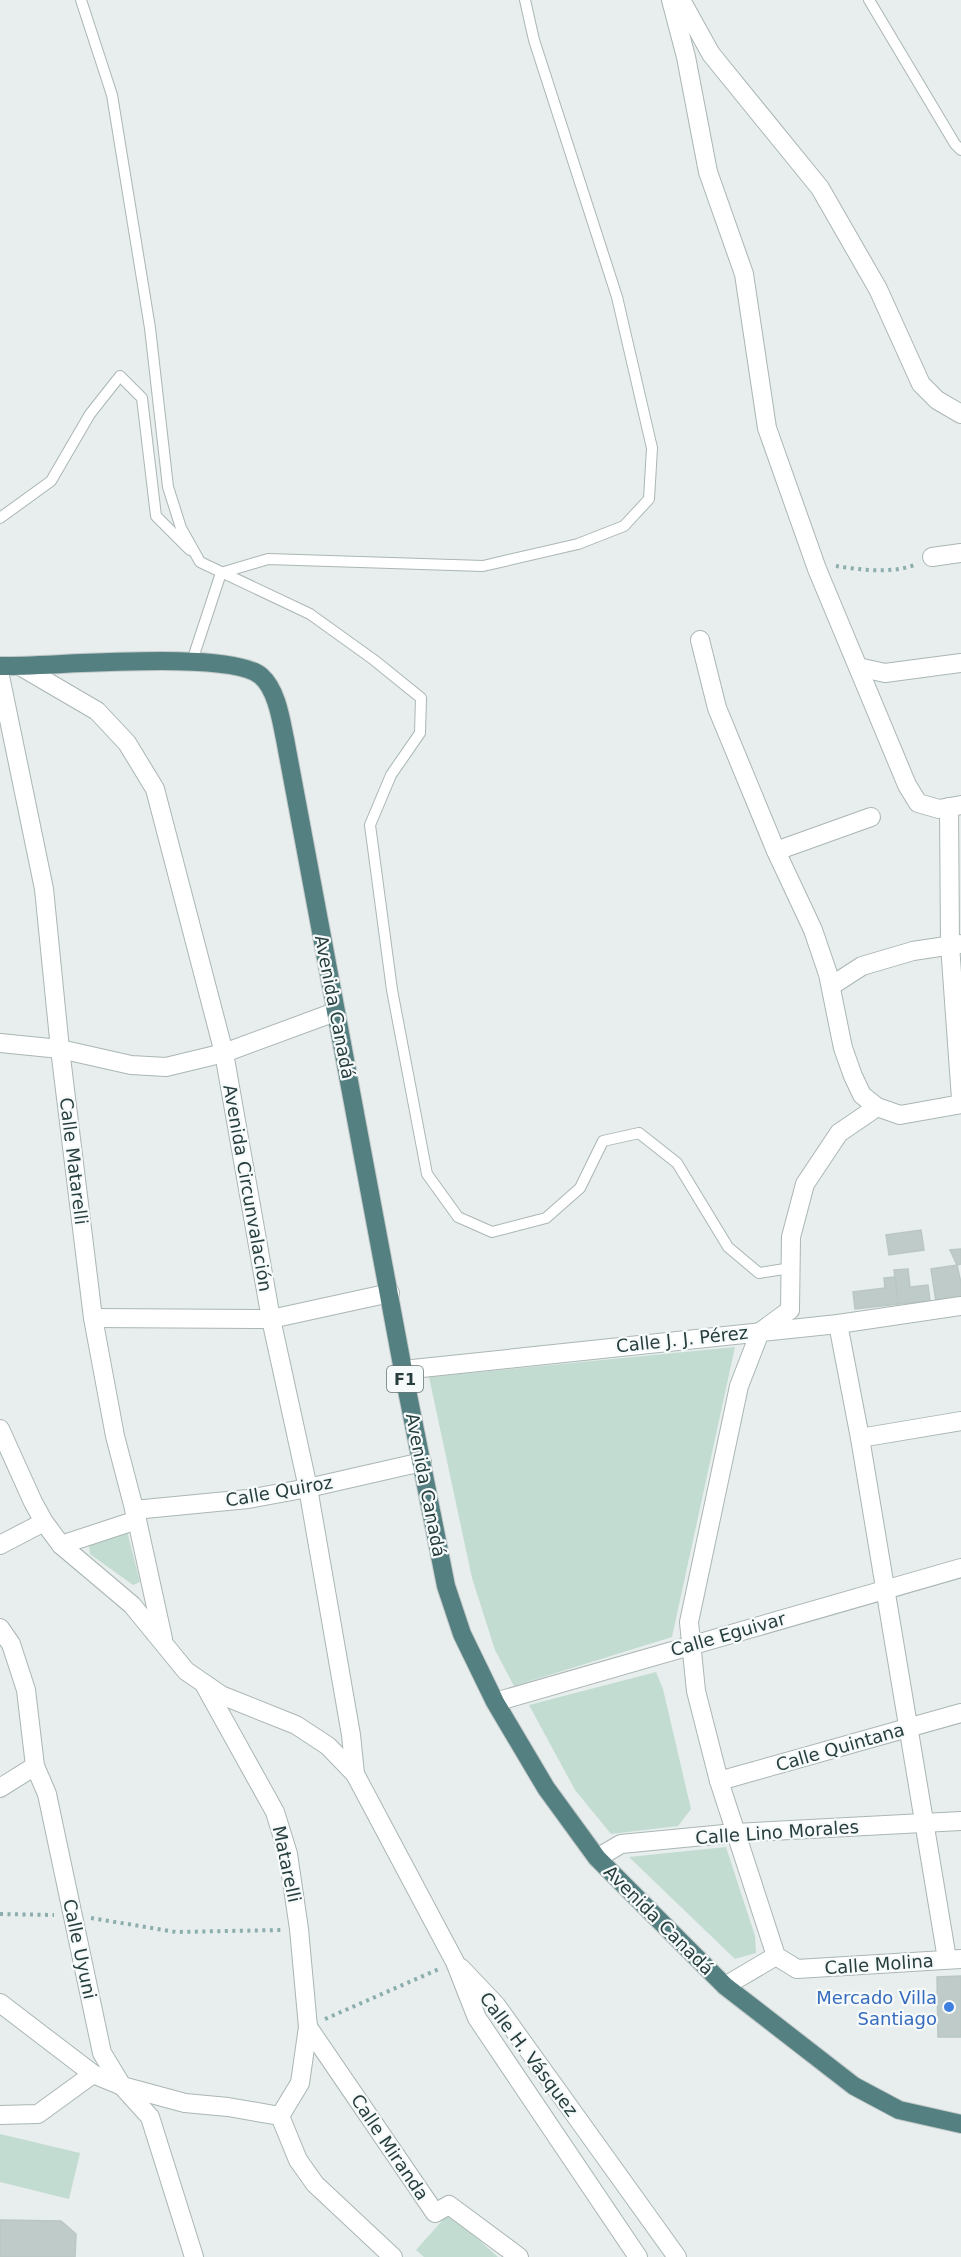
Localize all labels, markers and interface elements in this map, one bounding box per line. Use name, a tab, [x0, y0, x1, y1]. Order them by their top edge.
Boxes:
street label: Avenida Canadá	[311, 933, 359, 1081]
street label: Avenida Circunvalación	[219, 1083, 277, 1293]
street label: Calle Matarelli	[56, 1096, 92, 1226]
street label: Calle J. J. Pérez	[615, 1322, 749, 1356]
road number: F1	[387, 1366, 423, 1392]
street label: Avenida Canadá	[402, 1411, 450, 1559]
street label: Calle Quiroz	[224, 1471, 334, 1511]
street label: Calle Eguivar	[668, 1607, 789, 1660]
street label: Calle Quintana	[773, 1719, 907, 1775]
street label: Calle Lino Morales	[694, 1816, 860, 1848]
street label: Matarelli	[269, 1824, 305, 1904]
street label: Avenida Canadá	[600, 1861, 718, 1979]
street label: Calle Uyuni	[59, 1897, 101, 2001]
street label: Calle Molina	[824, 1950, 934, 1978]
place label: Mercado Villa Santiago	[816, 1987, 937, 2029]
street label: Calle H. Vásquez	[476, 1988, 582, 2120]
marker: Mercado Villa Santiago	[942, 2000, 956, 2014]
street label: Calle Miranda	[347, 2090, 433, 2204]

